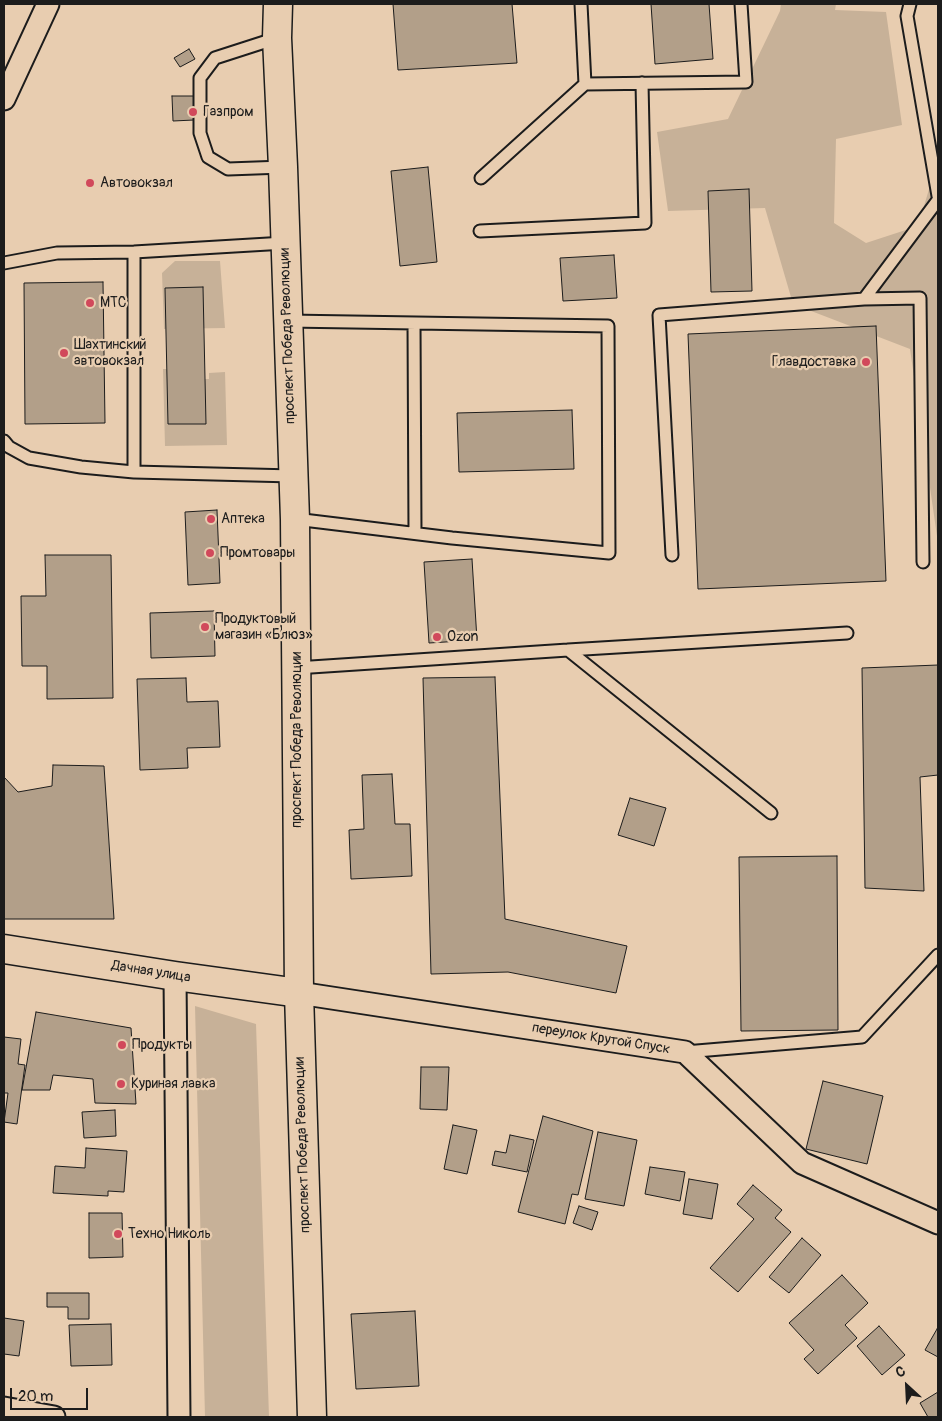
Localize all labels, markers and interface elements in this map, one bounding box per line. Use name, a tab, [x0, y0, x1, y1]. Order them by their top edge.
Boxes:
place label: Газпром	[203, 104, 253, 120]
marker: Газпром	[187, 106, 199, 118]
place label: Автовокзал	[100, 175, 173, 191]
marker: Автовокзал	[84, 177, 96, 189]
street label: проспект Победа Революции	[277, 248, 299, 424]
place label: МТС	[100, 295, 126, 311]
marker: МТС	[84, 297, 96, 309]
place label: Шахтинский автовокзал	[74, 337, 146, 370]
marker: Шахтинский автовокзал	[58, 347, 70, 359]
place label: Главдоставка	[772, 354, 856, 370]
marker: Главдоставка	[860, 356, 872, 368]
place label: Аптека	[221, 511, 265, 527]
marker: Аптека	[205, 513, 217, 525]
place label: Промтовары	[220, 545, 295, 561]
marker: Промтовары	[204, 547, 216, 559]
place label: Продуктовый магазин «Блюз»	[215, 611, 312, 644]
marker: Продуктовый магазин «Блюз»	[199, 621, 211, 633]
place label: Ozon	[447, 629, 478, 645]
marker: Ozon	[431, 631, 443, 643]
street label: проспект Победа Революции	[289, 652, 305, 828]
street label: Дачная улица	[110, 957, 192, 987]
street label: переулок Крутой Спуск	[531, 1020, 671, 1058]
place label: Продукты	[132, 1037, 192, 1053]
marker: Продукты	[116, 1039, 128, 1051]
street label: проспект Победа Революции	[292, 1057, 314, 1233]
place label: Куриная лавка	[131, 1076, 215, 1092]
marker: Куриная лавка	[115, 1078, 127, 1090]
place label: Техно Николь	[128, 1226, 211, 1242]
marker: Техно Николь	[112, 1228, 124, 1240]
north arrow	[882, 1361, 932, 1411]
text: С	[893, 1362, 908, 1381]
scale bar	[12, 1378, 90, 1410]
text: 20 m	[18, 1387, 53, 1406]

